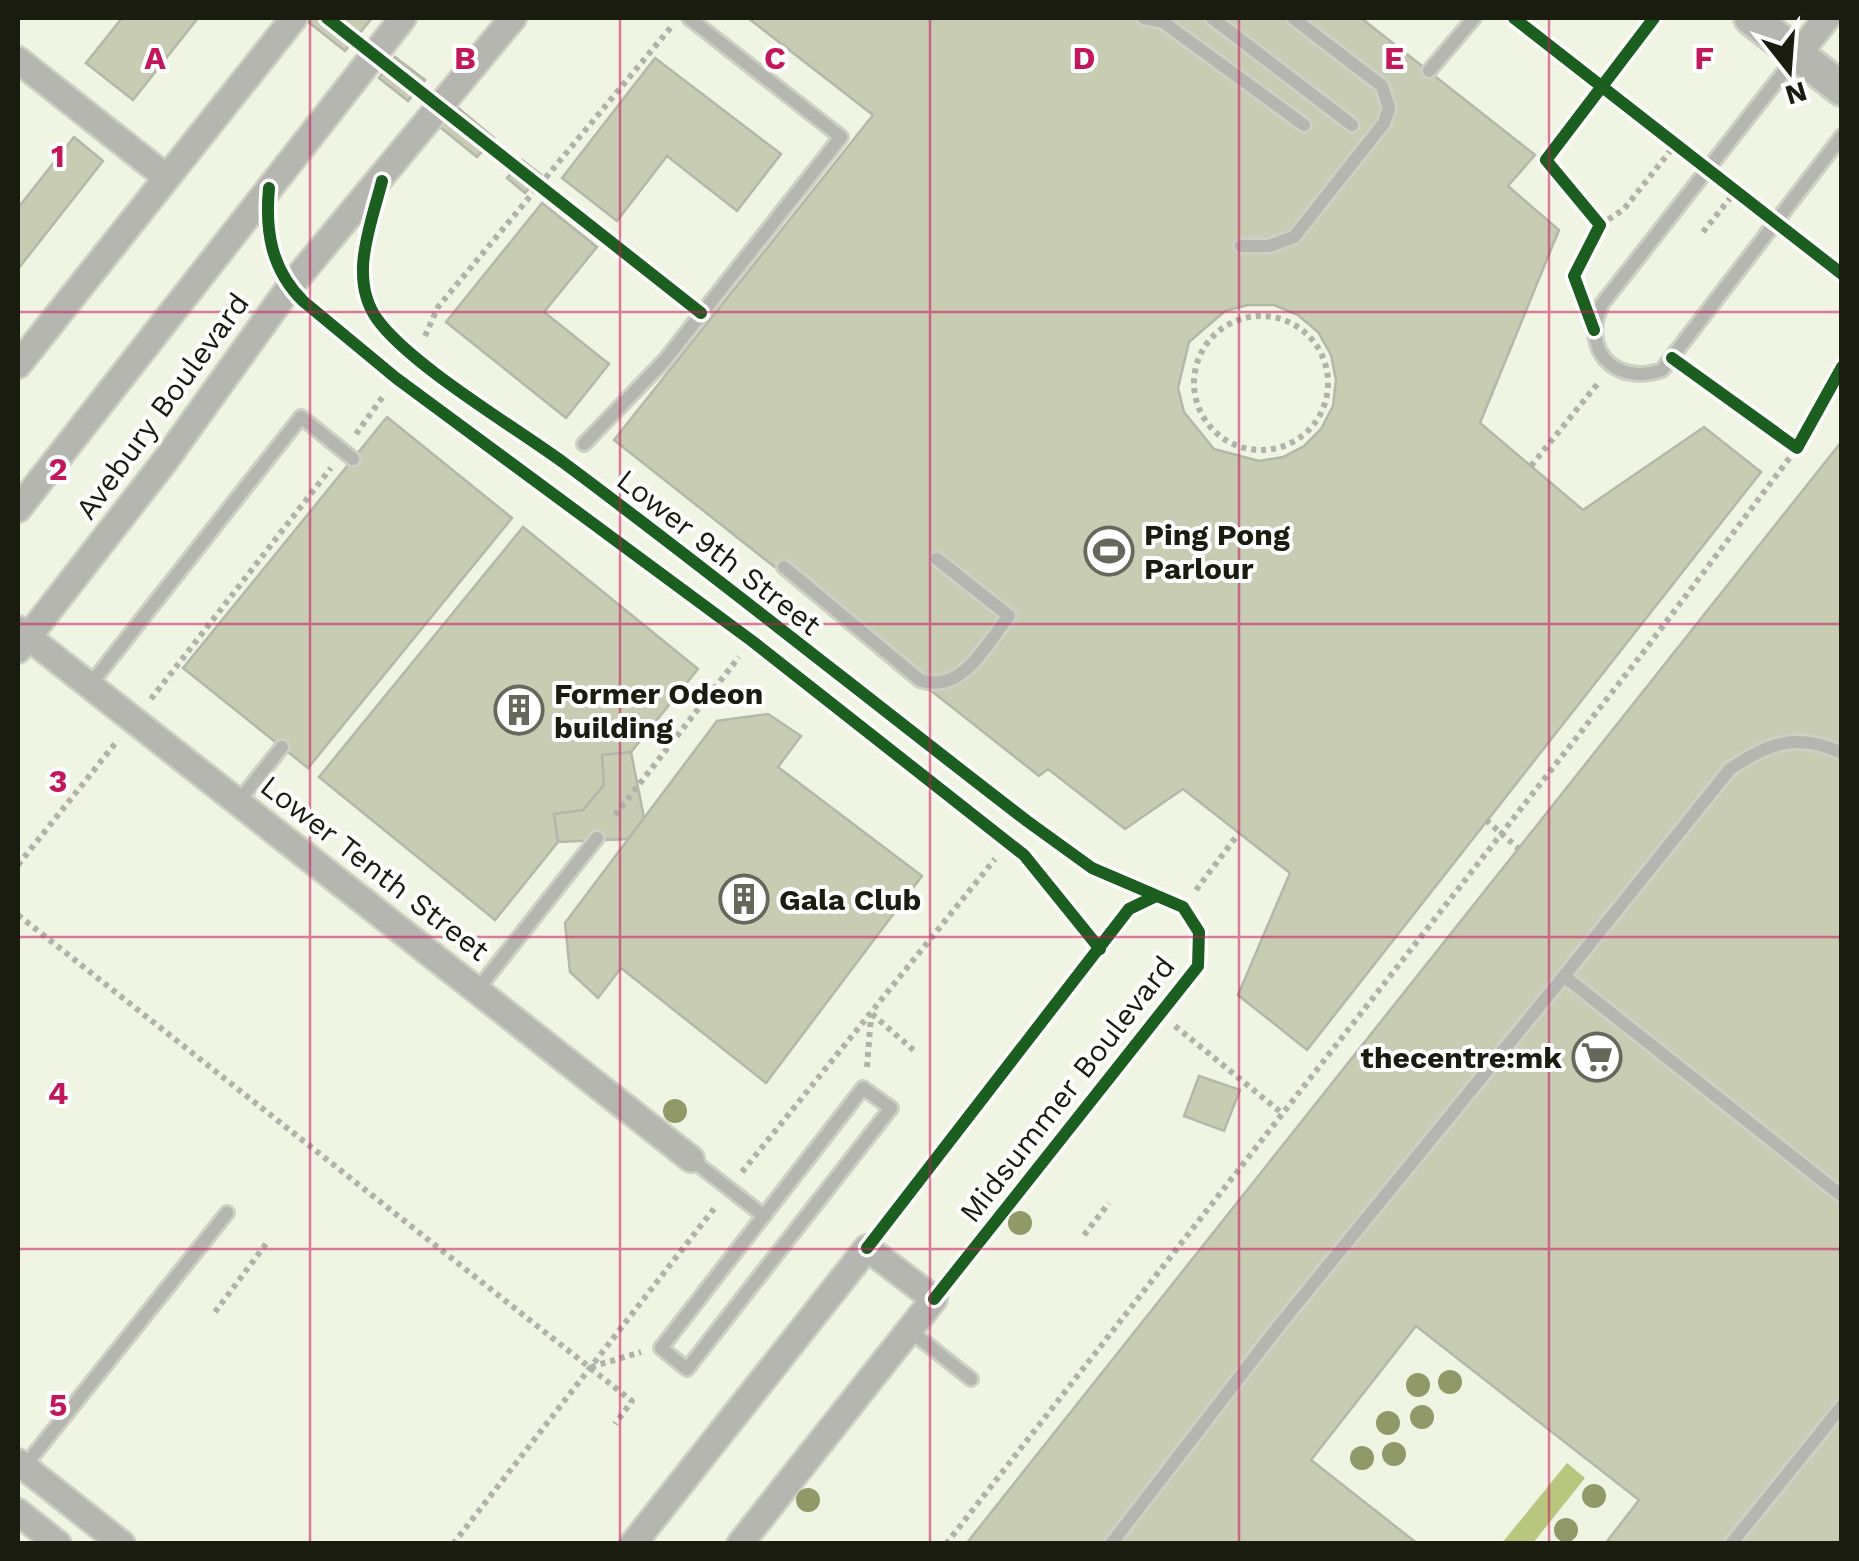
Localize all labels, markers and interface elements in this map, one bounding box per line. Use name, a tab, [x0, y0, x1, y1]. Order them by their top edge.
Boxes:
north arrow	[1739, 20, 1839, 120]
text: A	[144, 39, 166, 77]
text: B	[454, 39, 476, 77]
text: C	[764, 39, 786, 77]
text: D	[1073, 39, 1095, 77]
text: E	[1384, 39, 1404, 77]
text: F	[1694, 39, 1714, 77]
text: N	[1781, 75, 1811, 112]
text: 1	[51, 137, 65, 175]
street label: Avebury Boulevard	[68, 286, 256, 526]
text: 2	[48, 450, 68, 488]
street label: Lower 9th Street	[610, 462, 828, 643]
place label: Ping Pong Parlour	[1144, 517, 1290, 586]
sports icon: Ping Pong Parlour	[1083, 525, 1135, 577]
place label: Former Odeon building	[554, 676, 763, 745]
building icon: Former Odeon building	[493, 684, 545, 736]
text: 3	[49, 762, 67, 800]
street label: Lower Tenth Street	[254, 768, 496, 968]
building icon: Gala Club	[718, 873, 770, 925]
place label: Gala Club	[779, 882, 921, 917]
street label: Midsummer Boulevard	[952, 949, 1182, 1229]
supermarket icon: thecentre:mk	[1571, 1031, 1623, 1083]
place label: thecentre:mk	[1361, 1040, 1562, 1075]
text: 4	[48, 1074, 68, 1112]
text: 5	[49, 1386, 67, 1424]

